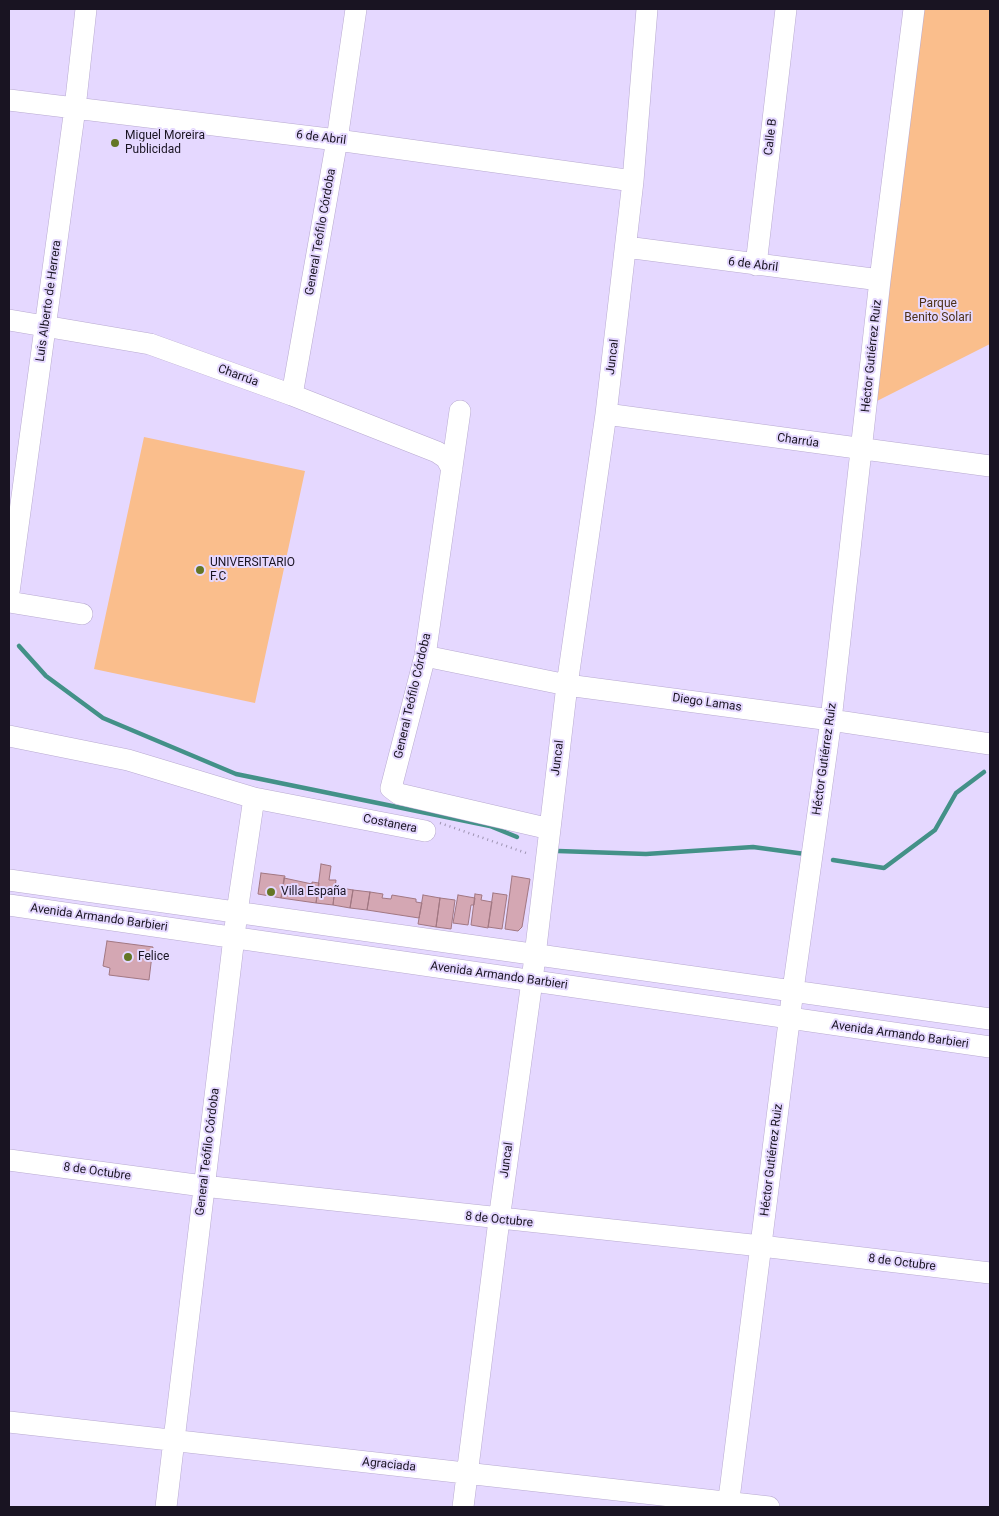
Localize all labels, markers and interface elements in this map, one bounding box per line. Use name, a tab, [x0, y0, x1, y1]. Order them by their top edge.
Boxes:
street label: Calle B	[762, 118, 780, 156]
street label: 6 de Abril	[295, 128, 347, 148]
place label: Miguel Moreira Publicidad	[125, 129, 205, 157]
marker: Miguel Moreira Publicidad	[109, 137, 121, 149]
street label: General Teófilo Córdoba	[303, 168, 339, 296]
street label: Luis Alberto de Herrera	[33, 239, 65, 363]
street label: 6 de Abril	[727, 255, 779, 275]
park label: Parque Benito Solari	[904, 297, 972, 325]
street label: Héctor Gutiérrez Ruiz	[859, 299, 885, 413]
street label: Juncal	[604, 338, 622, 376]
street label: Charrúa	[216, 362, 260, 390]
street label: Charrúa	[776, 431, 820, 451]
place label: UNIVERSITARIO F.C	[210, 556, 295, 584]
marker: UNIVERSITARIO F.C	[194, 564, 206, 576]
street label: General Teófilo Córdoba	[392, 632, 434, 760]
street label: Diego Lamas	[671, 691, 743, 715]
street label: Héctor Gutiérrez Ruiz	[810, 702, 840, 816]
street label: Juncal	[549, 739, 567, 777]
street label: Costanera	[362, 812, 418, 836]
place label: Villa España	[281, 885, 346, 899]
marker: Villa España	[265, 886, 277, 898]
street label: Avenida Armando Barbieri	[29, 901, 169, 935]
place label: Felice	[138, 950, 169, 964]
marker: Felice	[122, 951, 134, 963]
street label: Avenida Armando Barbieri	[429, 959, 569, 993]
street label: Avenida Armando Barbieri	[830, 1018, 970, 1052]
street label: General Teófilo Córdoba	[193, 1087, 223, 1217]
street label: Héctor Gutiérrez Ruiz	[758, 1103, 786, 1217]
street label: Juncal	[497, 1141, 517, 1179]
street label: 8 de Octubre	[62, 1160, 132, 1184]
street label: 8 de Octubre	[464, 1209, 534, 1231]
street label: 8 de Octubre	[867, 1252, 937, 1274]
street label: Agraciada	[361, 1455, 417, 1475]

